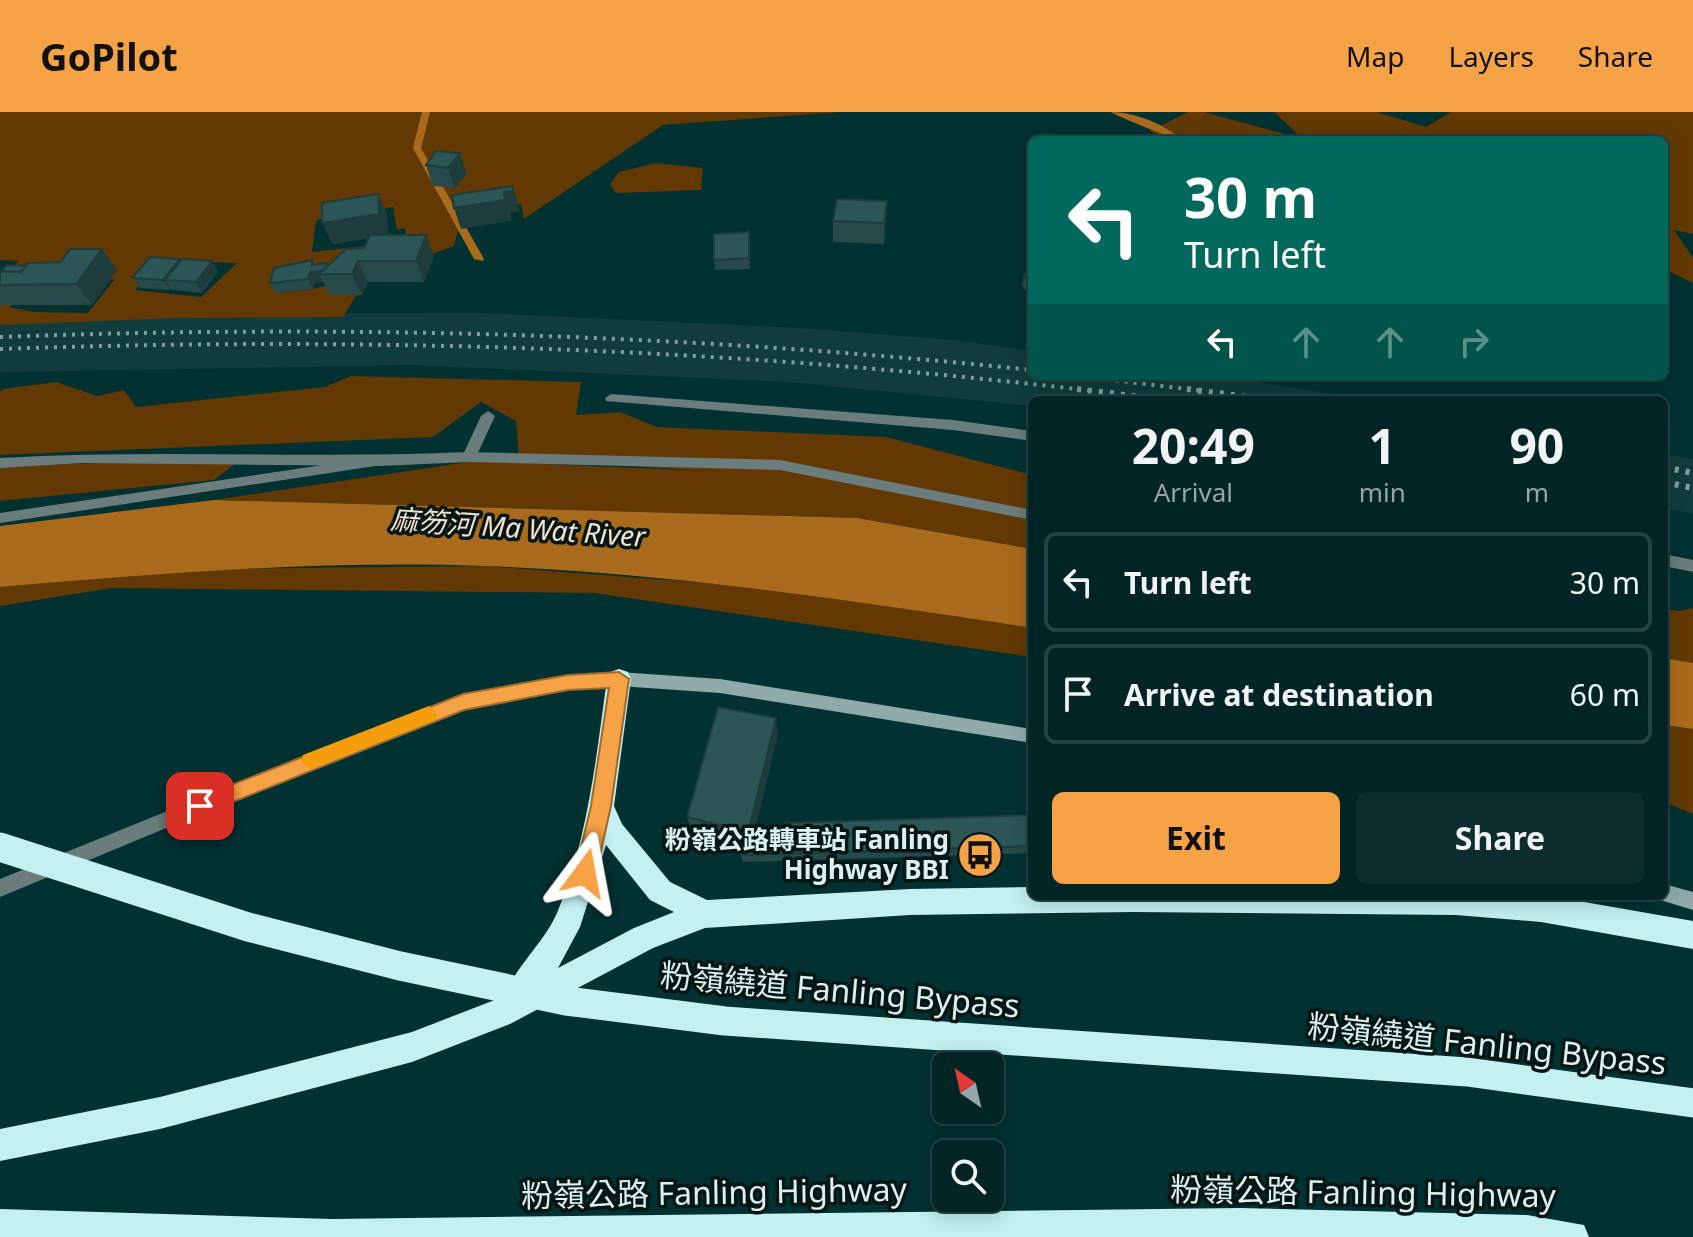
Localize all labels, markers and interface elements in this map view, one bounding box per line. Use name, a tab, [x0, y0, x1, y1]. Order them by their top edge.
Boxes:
text: GoPilot	[40, 30, 178, 82]
text: Map	[1346, 37, 1404, 75]
text: Layers	[1448, 37, 1534, 75]
text: Share	[1578, 37, 1653, 75]
text: 30 m	[1184, 158, 1317, 234]
icon: left	[1052, 168, 1156, 272]
text: Turn left	[1184, 230, 1326, 279]
icon: left	[1200, 320, 1244, 364]
icon: ahead	[1284, 320, 1328, 364]
icon: ahead	[1368, 320, 1412, 364]
icon: right	[1452, 320, 1496, 364]
text: 20:49	[1132, 413, 1255, 478]
text: 1	[1368, 413, 1396, 478]
text: 90	[1509, 413, 1564, 478]
text: Arrival	[1154, 474, 1233, 510]
text: min	[1359, 474, 1406, 510]
text: m	[1525, 474, 1549, 510]
water label: 麻笏河 Ma Wat River	[389, 499, 649, 555]
icon: left	[1056, 560, 1100, 604]
text: Turn left	[1124, 562, 1252, 603]
text: 30 m	[1570, 562, 1640, 603]
icon: arrive	[1056, 672, 1100, 716]
text: Arrive at destination	[1124, 674, 1434, 715]
text: 60 m	[1570, 674, 1640, 715]
pin	[166, 772, 234, 840]
icon: arrive	[178, 784, 222, 828]
button: Exit	[1052, 792, 1340, 884]
button: Share	[1356, 792, 1644, 884]
place label: 粉嶺公路轉車站 Fanling Highway BBI	[665, 821, 949, 887]
position arrow	[543, 831, 627, 915]
bus stop icon: 粉嶺公路轉車站 Fanling Highway BBI	[956, 831, 1004, 879]
street label: 粉嶺繞道 Fanling Bypass	[659, 952, 1021, 1027]
street label: 粉嶺繞道 Fanling Bypass	[1306, 1003, 1669, 1084]
north arrow	[932, 1052, 1004, 1124]
map controls	[932, 1052, 1004, 1212]
button: search	[932, 1140, 1004, 1212]
street label: 粉嶺公路 Fanling Highway	[521, 1167, 908, 1216]
street label: 粉嶺公路 Fanling Highway	[1170, 1167, 1557, 1216]

